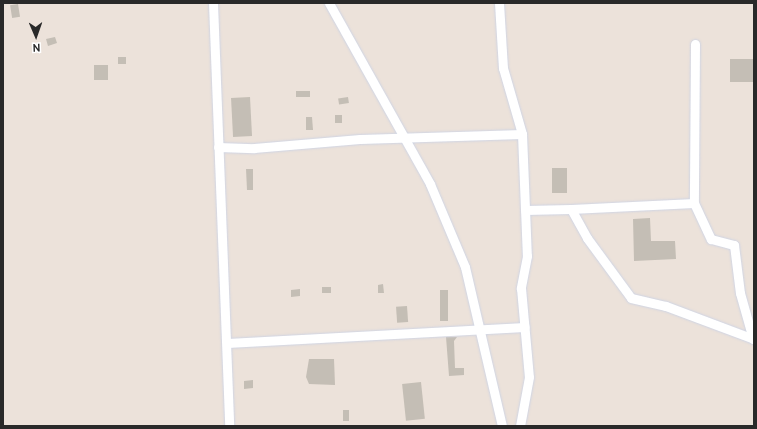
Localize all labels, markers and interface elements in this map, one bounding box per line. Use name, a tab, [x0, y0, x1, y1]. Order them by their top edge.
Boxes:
north arrow	[16, 16, 56, 56]
text: N	[32, 41, 41, 55]

